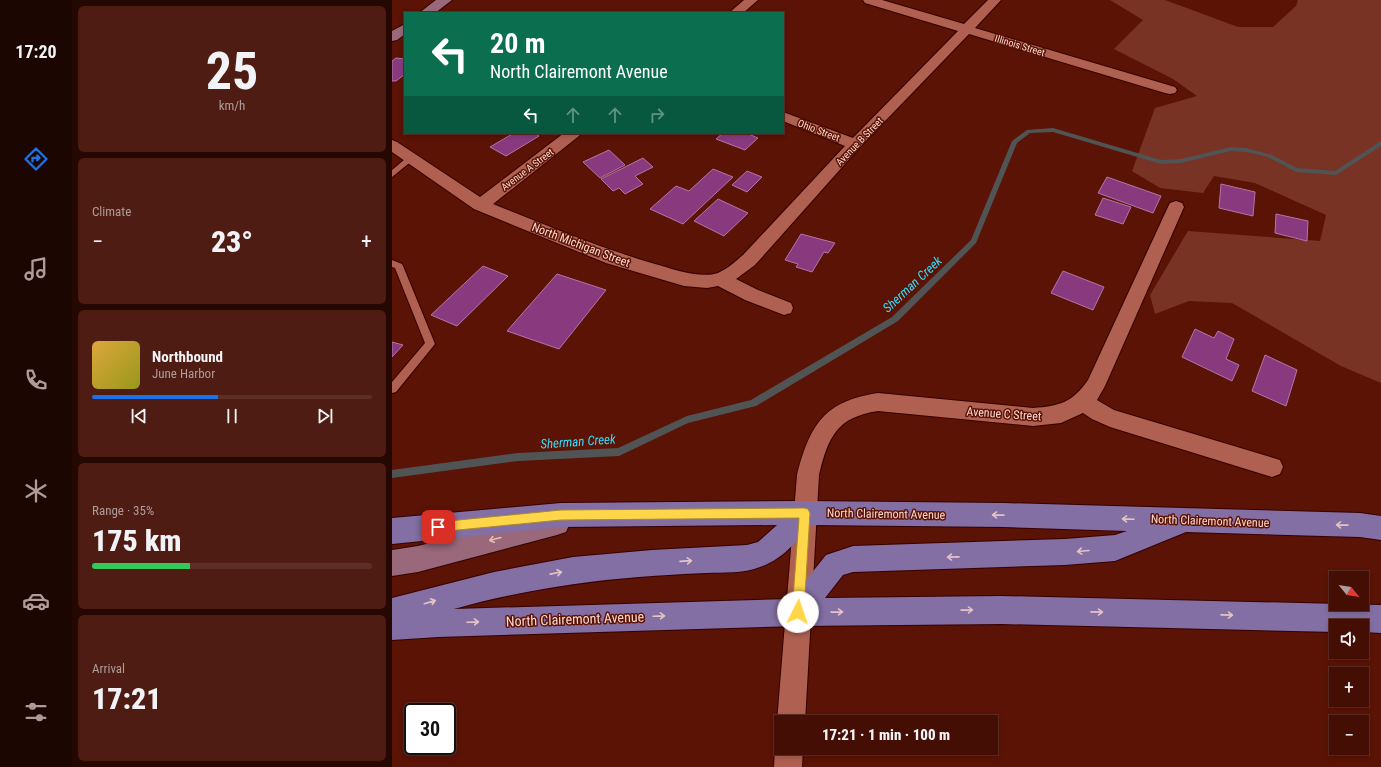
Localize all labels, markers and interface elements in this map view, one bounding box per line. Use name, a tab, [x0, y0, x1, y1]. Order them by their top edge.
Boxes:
text: 20 m	[490, 27, 546, 60]
icon: left	[424, 28, 476, 80]
street label: Illinois Street	[993, 33, 1046, 58]
text: 17:20	[15, 41, 57, 62]
text: 25	[206, 41, 258, 102]
text: North Clairemont Avenue	[490, 61, 668, 82]
text: km/h	[219, 98, 245, 113]
icon: left	[520, 104, 542, 126]
icon: ahead	[562, 104, 584, 126]
icon: ahead	[604, 104, 626, 126]
icon: right	[646, 104, 668, 126]
street label: Avenue B Street	[834, 115, 885, 168]
street label: Ohio Street	[796, 117, 841, 143]
icon: directions	[22, 145, 50, 173]
street label: Avenue A Street	[499, 146, 556, 193]
text: Climate	[92, 204, 131, 219]
street label: North Michigan Street	[530, 220, 632, 270]
text: 23°	[211, 224, 253, 259]
text: −	[92, 229, 103, 254]
text: +	[361, 229, 372, 254]
water label: Sherman Creek	[880, 253, 945, 316]
icon: music	[22, 255, 50, 283]
text: Northbound	[152, 348, 223, 366]
icon: phone	[22, 366, 50, 394]
text: June Harbor	[152, 366, 215, 381]
street label: Avenue C Street	[966, 404, 1042, 424]
icon: previous	[128, 405, 150, 427]
icon: pause	[221, 405, 243, 427]
icon: next	[314, 405, 336, 427]
water label: Sherman Creek	[540, 431, 616, 452]
icon: climate	[22, 477, 50, 505]
text: Range · 35%	[92, 503, 154, 518]
street label: North Clairemont Avenue	[827, 506, 946, 522]
pin	[421, 510, 455, 544]
one-way arrow	[992, 511, 1005, 519]
street label: North Clairemont Avenue	[1151, 512, 1270, 530]
one-way arrow	[1122, 515, 1135, 523]
icon: arrive	[427, 516, 449, 538]
one-way arrow	[1336, 521, 1349, 528]
text: 175 km	[92, 523, 181, 558]
one-way arrow	[489, 536, 502, 543]
one-way arrow	[1077, 547, 1090, 554]
one-way arrow	[947, 553, 960, 561]
one-way arrow	[679, 557, 692, 564]
one-way arrow	[549, 568, 562, 576]
north arrow	[1329, 571, 1369, 611]
map controls	[1329, 571, 1369, 755]
icon: car	[22, 587, 50, 615]
position arrow	[777, 591, 819, 633]
one-way arrow	[423, 598, 436, 605]
one-way arrow	[960, 606, 973, 614]
one-way arrow	[830, 608, 843, 616]
one-way arrow	[1090, 608, 1103, 616]
street label: North Clairemont Avenue	[506, 609, 645, 629]
one-way arrow	[652, 612, 665, 620]
one-way arrow	[1220, 612, 1233, 619]
one-way arrow	[466, 618, 479, 625]
button: sound	[1329, 619, 1369, 659]
text: Arrival	[92, 661, 125, 676]
button: +	[1329, 667, 1369, 707]
text: 17:21	[92, 681, 161, 716]
icon: filters	[22, 698, 50, 726]
speed limit sign: 30	[404, 703, 456, 755]
button: −	[1329, 715, 1369, 755]
text: 17:21 · 1 min · 100 m	[822, 726, 950, 744]

